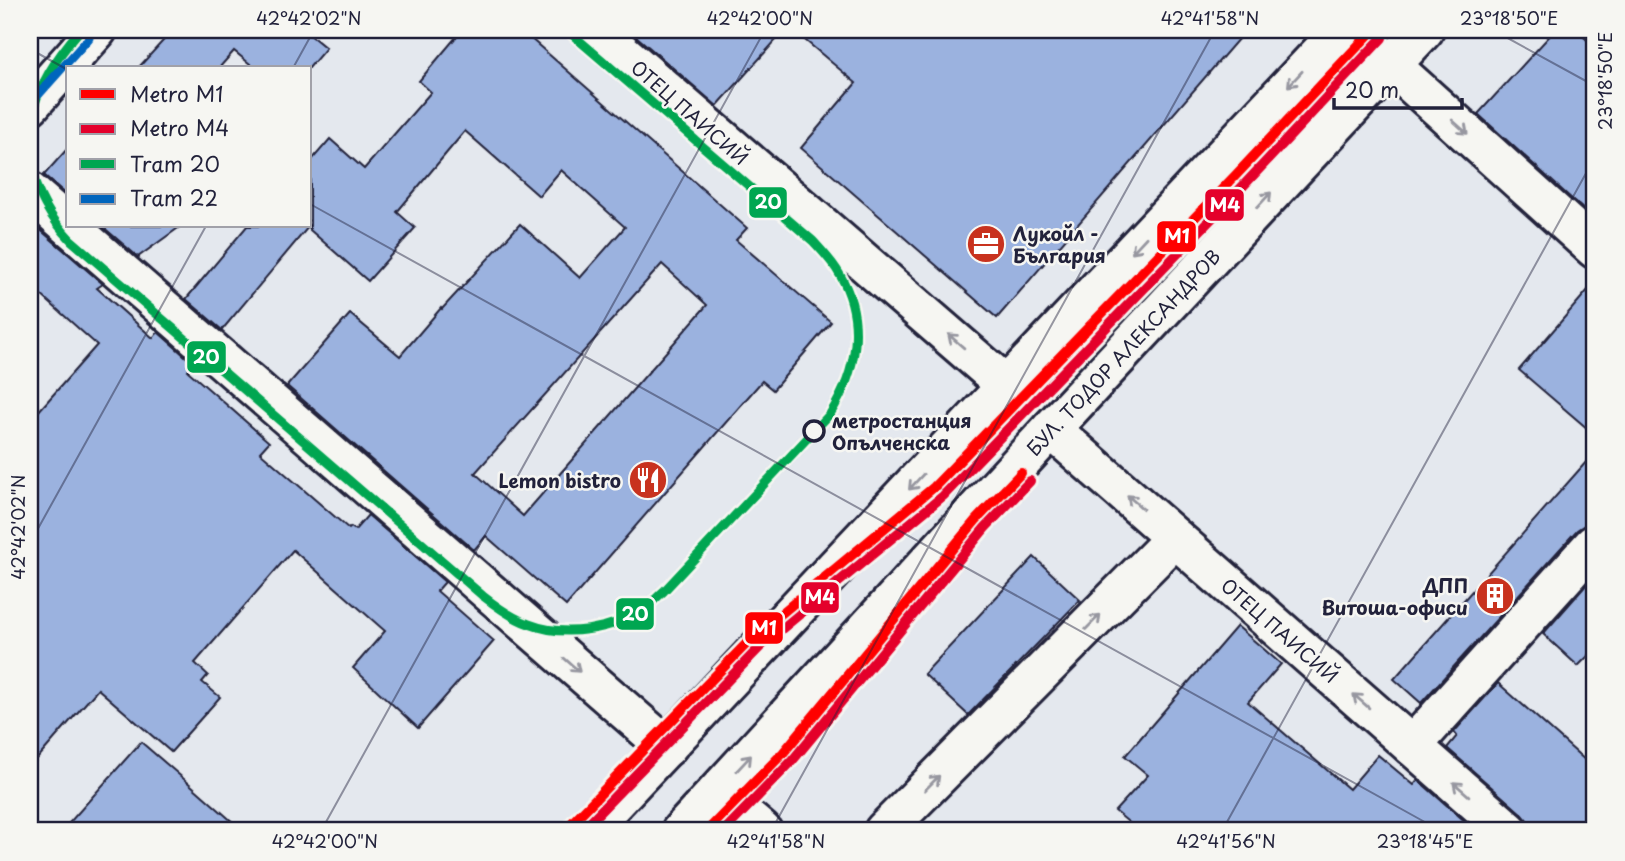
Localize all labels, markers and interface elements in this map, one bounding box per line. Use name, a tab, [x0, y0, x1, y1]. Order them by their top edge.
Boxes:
text: 42°42'02"N	[256, 4, 362, 31]
text: 42°42'00"N	[707, 4, 813, 31]
text: 42°41'58"N	[1161, 4, 1259, 31]
text: 23°18'50"E	[1460, 4, 1558, 31]
text: 23°18'50"E	[1591, 32, 1618, 130]
street label: ОТЕЦ ПАИСИЙ	[625, 53, 755, 171]
legend	[66, 66, 312, 228]
scale bar	[1334, 66, 1462, 110]
one-way arrow	[1287, 70, 1304, 88]
text: 20 m	[1345, 73, 1399, 105]
text: Metro M1	[130, 77, 223, 109]
text: Metro M4	[130, 111, 229, 143]
one-way arrow	[1451, 119, 1469, 135]
text: Tram 20	[130, 147, 220, 179]
text: Tram 22	[130, 181, 218, 213]
line badge: 20	[748, 186, 788, 219]
text: 20	[754, 187, 782, 215]
line badge: M4	[1204, 188, 1245, 222]
text: M4	[1210, 190, 1240, 218]
one-way arrow	[1256, 192, 1273, 209]
place label: Лукойл - България	[1013, 219, 1106, 269]
line badge: M1	[1156, 220, 1197, 253]
text: M1	[1164, 221, 1190, 249]
office icon: Лукойл - България	[965, 223, 1007, 265]
one-way arrow	[1131, 236, 1147, 254]
street label: БУЛ. ТОДОР АЛЕКСАНДРОВ	[1020, 243, 1226, 461]
one-way arrow	[947, 333, 965, 349]
line badge: 20	[186, 340, 227, 374]
text: 20	[192, 342, 220, 370]
place label: метростанция Опълченска	[832, 406, 972, 456]
marker: метростанция Опълченска	[803, 420, 825, 442]
restaurant icon: Lemon bistro	[627, 459, 669, 501]
place label: Lemon bistro	[499, 466, 621, 494]
one-way arrow	[908, 473, 925, 490]
text: 42°42'02"N	[4, 474, 31, 580]
one-way arrow	[1127, 494, 1144, 511]
street label: ОТЕЦ ПАИСИЙ	[1215, 571, 1345, 689]
place label: ДПП Витоша-офиси	[1321, 571, 1468, 621]
building icon: ДПП Витоша-офиси	[1474, 575, 1516, 617]
line badge: M4	[800, 581, 840, 614]
text: M4	[805, 582, 835, 610]
line badge: 20	[615, 597, 655, 631]
text: 20	[621, 599, 649, 627]
line badge: M1	[744, 611, 784, 645]
text: M1	[751, 613, 777, 641]
one-way arrow	[1084, 613, 1101, 630]
one-way arrow	[563, 657, 581, 673]
one-way arrow	[1352, 693, 1370, 709]
one-way arrow	[736, 755, 753, 772]
one-way arrow	[923, 775, 940, 792]
one-way arrow	[1452, 781, 1470, 797]
text: 42°42'00"N	[272, 827, 378, 854]
text: 42°41'58"N	[727, 827, 825, 854]
text: 42°41'56"N	[1176, 827, 1276, 854]
text: 23°18'45"E	[1377, 827, 1473, 854]

